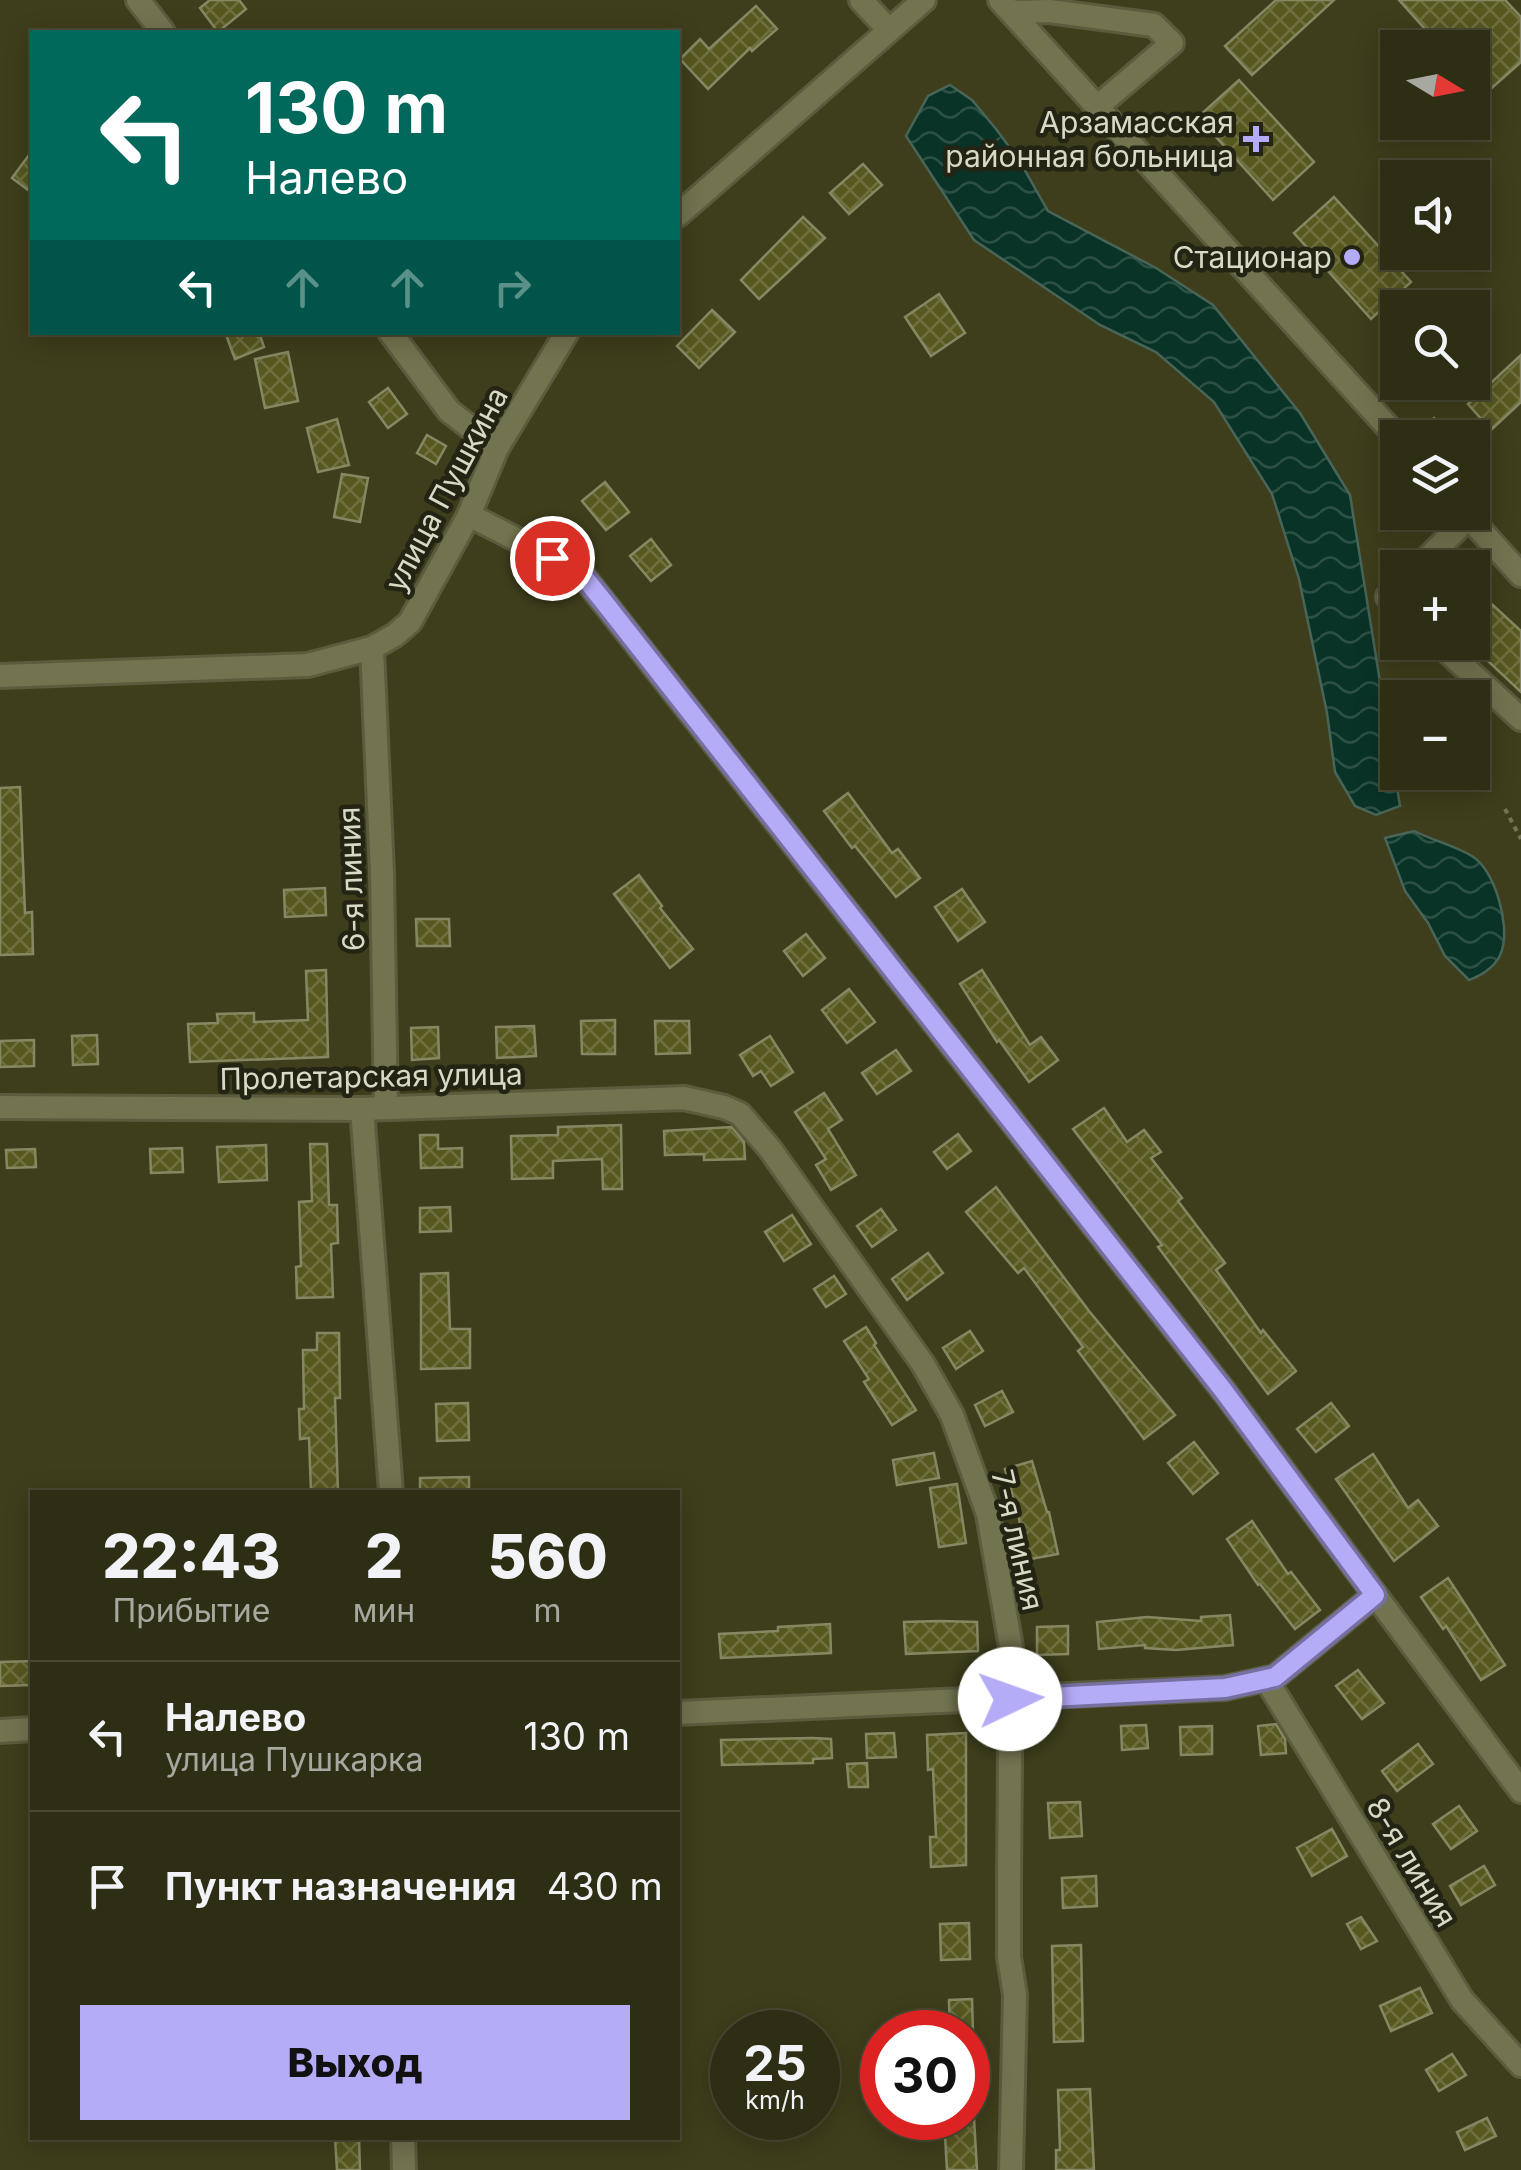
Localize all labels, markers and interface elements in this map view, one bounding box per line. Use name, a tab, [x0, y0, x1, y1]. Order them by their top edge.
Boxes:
north arrow	[1380, 30, 1490, 140]
map controls	[1380, 30, 1490, 790]
text: 130 m	[245, 65, 448, 150]
icon: left	[80, 70, 210, 200]
place label: Арзамасская районная больница	[945, 104, 1234, 174]
marker: Арзамасская районная больница	[1243, 126, 1269, 152]
text: Налево	[245, 150, 408, 205]
button: sound	[1380, 160, 1490, 270]
place label: Стационар	[1173, 239, 1332, 275]
marker: Стационар	[1341, 246, 1363, 268]
icon: left	[170, 260, 225, 315]
icon: ahead	[275, 260, 330, 315]
icon: ahead	[380, 260, 435, 315]
icon: right	[485, 260, 540, 315]
button: search	[1380, 290, 1490, 400]
street label: улица Пушкина	[377, 381, 515, 597]
button: layers	[1380, 420, 1490, 530]
pin	[510, 516, 595, 601]
icon: arrive	[525, 531, 580, 586]
button: +	[1380, 550, 1490, 660]
button: −	[1380, 680, 1490, 790]
street label: 6-я линия	[330, 806, 372, 952]
street label: Пролетарская улица	[219, 1055, 523, 1097]
street label: 7-я линия	[984, 1466, 1052, 1614]
text: 22:43	[102, 1520, 281, 1592]
text: 2	[365, 1520, 403, 1592]
text: 560	[487, 1520, 608, 1592]
text: Прибытие	[112, 1591, 270, 1630]
text: мин	[353, 1591, 415, 1630]
text: m	[534, 1591, 562, 1630]
position arrow	[958, 1647, 1062, 1751]
text: Налево	[165, 1694, 306, 1740]
icon: left	[80, 1709, 135, 1764]
text: 130 m	[523, 1713, 630, 1759]
text: улица Пушкарка	[165, 1740, 423, 1779]
street label: 8-я линия	[1359, 1791, 1465, 1933]
icon: arrive	[80, 1859, 135, 1914]
text: Пункт назначения	[165, 1863, 517, 1909]
text: 430 m	[547, 1863, 663, 1909]
button: Выход	[80, 2005, 630, 2120]
speed limit sign: 30	[860, 2010, 990, 2140]
text: 25	[743, 2033, 807, 2093]
text: km/h	[745, 2085, 805, 2115]

